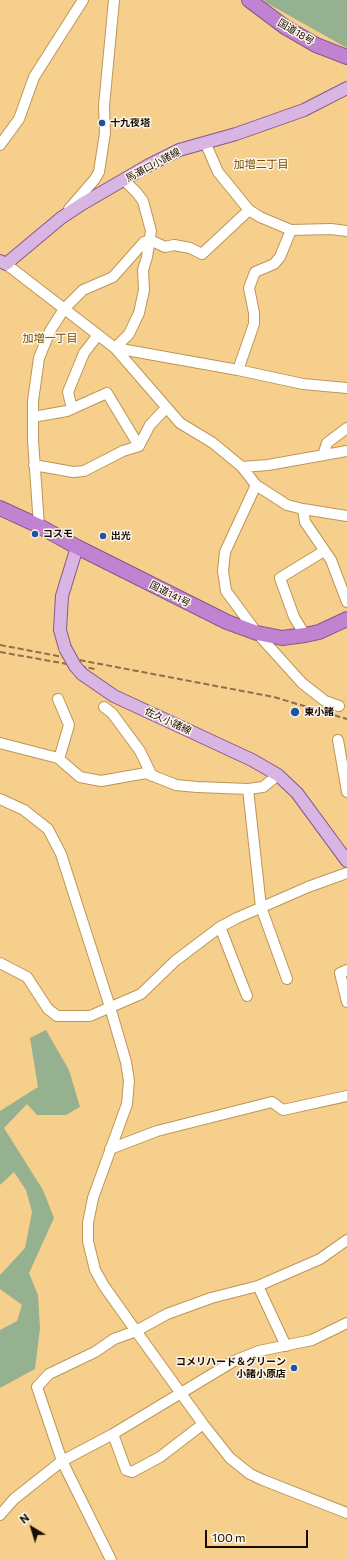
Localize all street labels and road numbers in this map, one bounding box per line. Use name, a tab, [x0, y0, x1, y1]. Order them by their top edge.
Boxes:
street label: 国道18号	[276, 16, 316, 48]
street label: 馬瀬口小諸線	[124, 146, 182, 184]
street label: 国道141号	[148, 579, 192, 609]
street label: 佐久小諸線	[143, 705, 193, 737]

